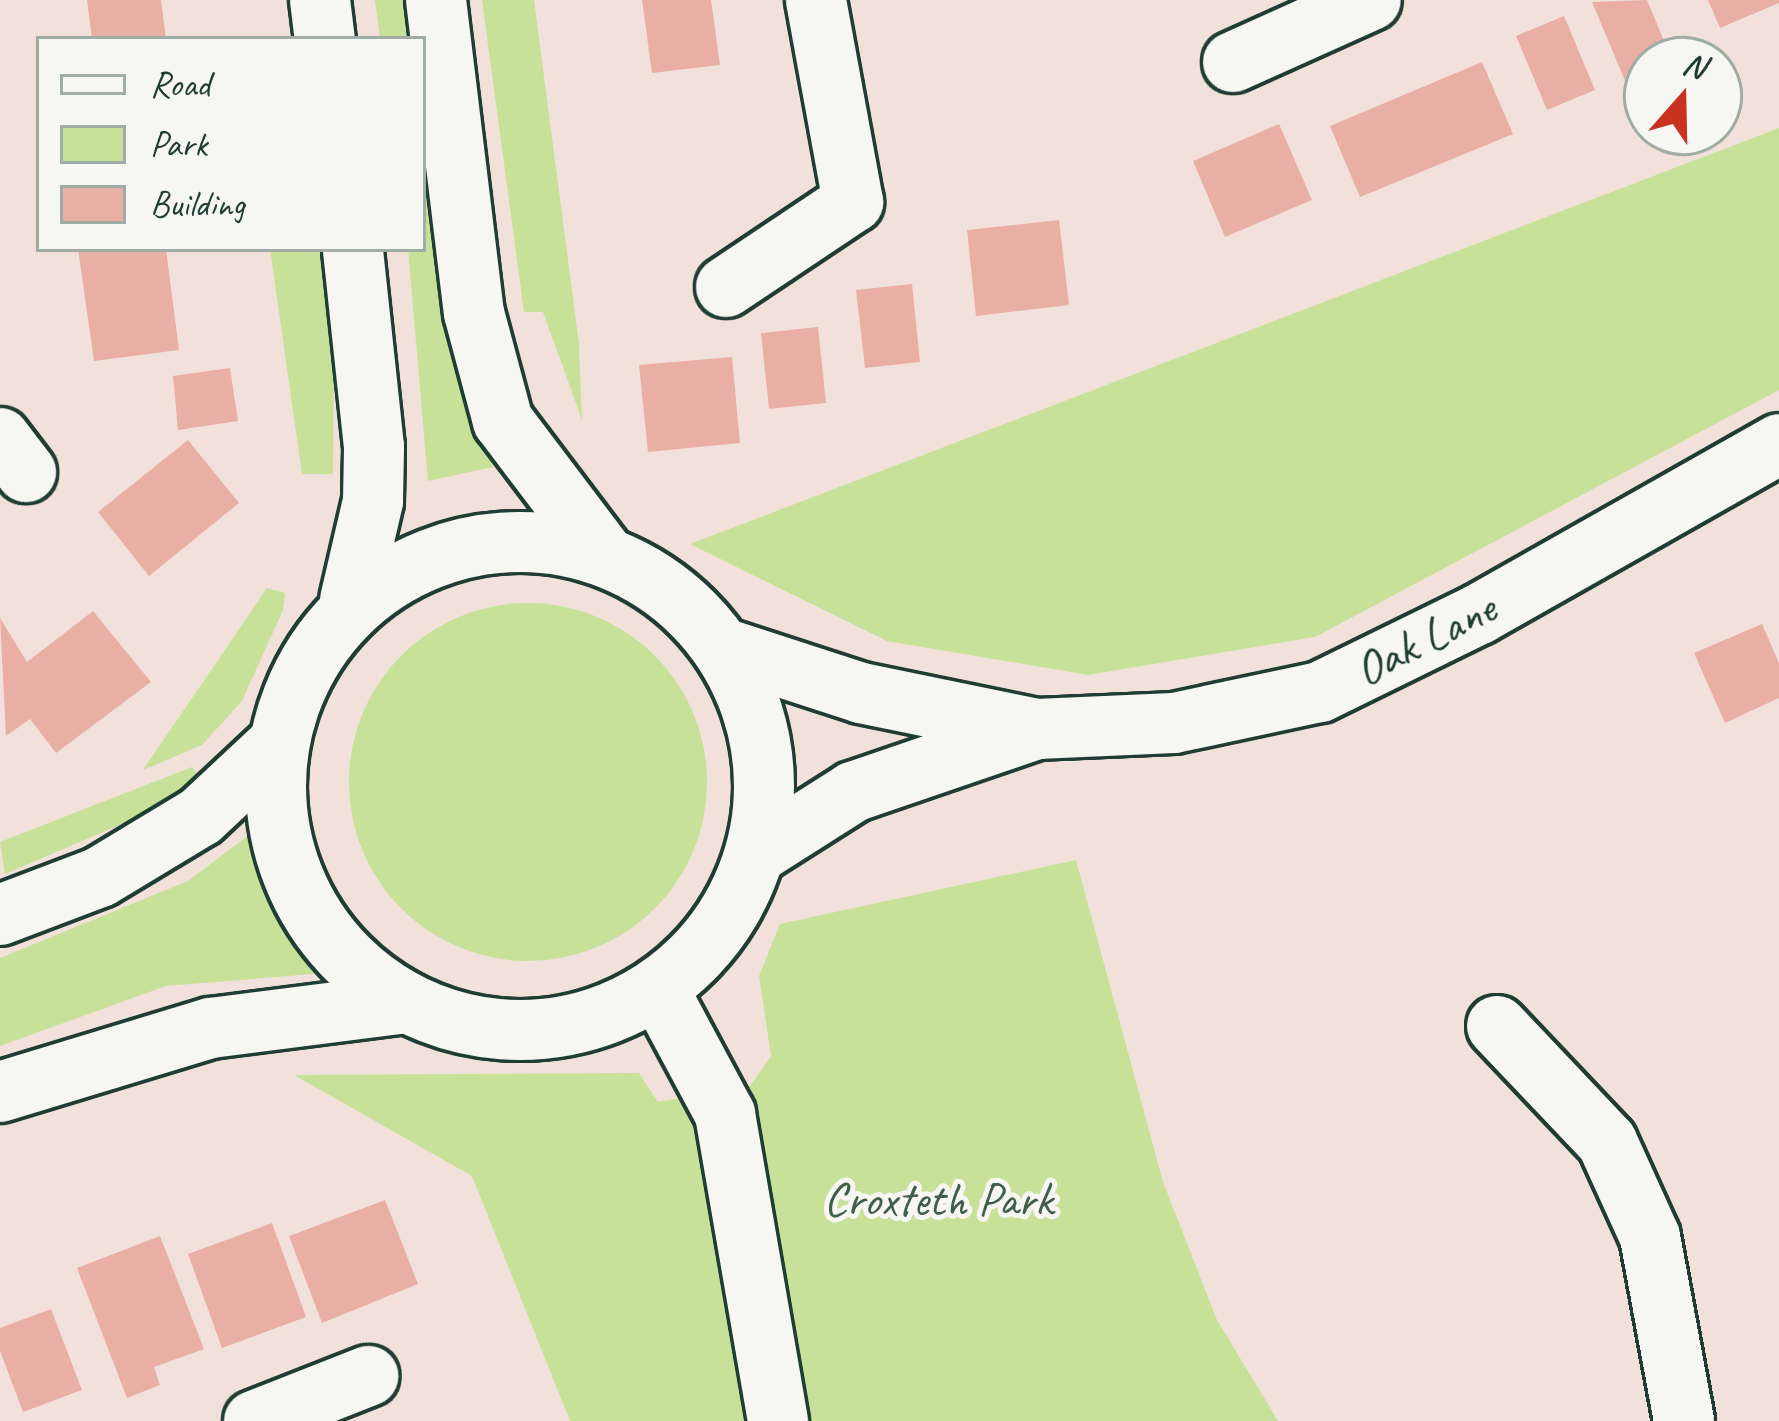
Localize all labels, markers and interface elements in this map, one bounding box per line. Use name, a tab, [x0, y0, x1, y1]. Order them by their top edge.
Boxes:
legend	[36, 36, 426, 252]
north arrow	[1623, 36, 1743, 156]
text: N	[1678, 42, 1711, 88]
text: Road	[150, 61, 210, 107]
text: Park	[150, 121, 207, 167]
text: Building	[150, 181, 245, 227]
street label: Oak Lane	[1344, 579, 1506, 699]
park label: Croxteth Park	[823, 1171, 1053, 1229]

